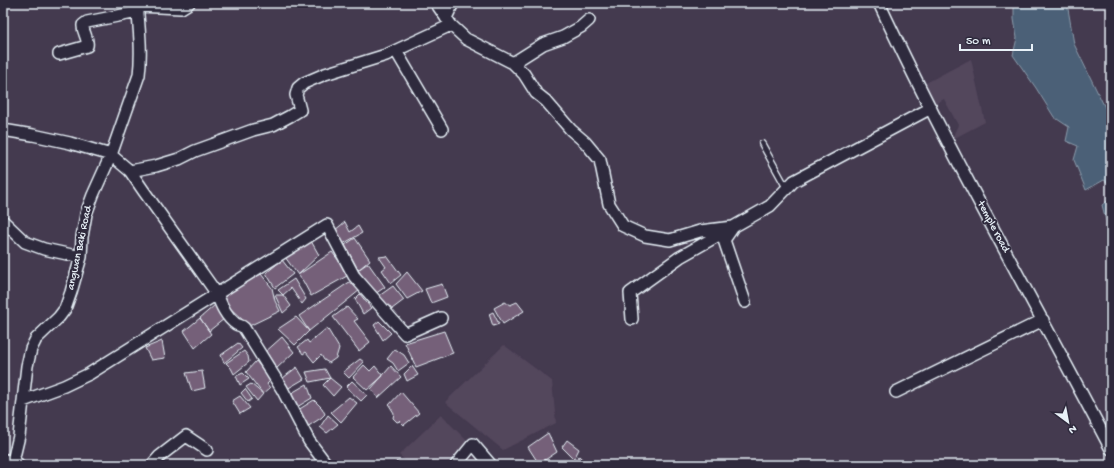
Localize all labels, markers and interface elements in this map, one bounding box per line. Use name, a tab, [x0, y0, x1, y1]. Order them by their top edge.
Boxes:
scale bar	[960, 26, 1032, 52]
text: 50 m	[966, 35, 991, 49]
street label: temple road	[974, 198, 1012, 256]
street label: angwan Baki Road	[65, 203, 95, 291]
north arrow	[1048, 402, 1088, 442]
text: N	[1066, 422, 1078, 436]

